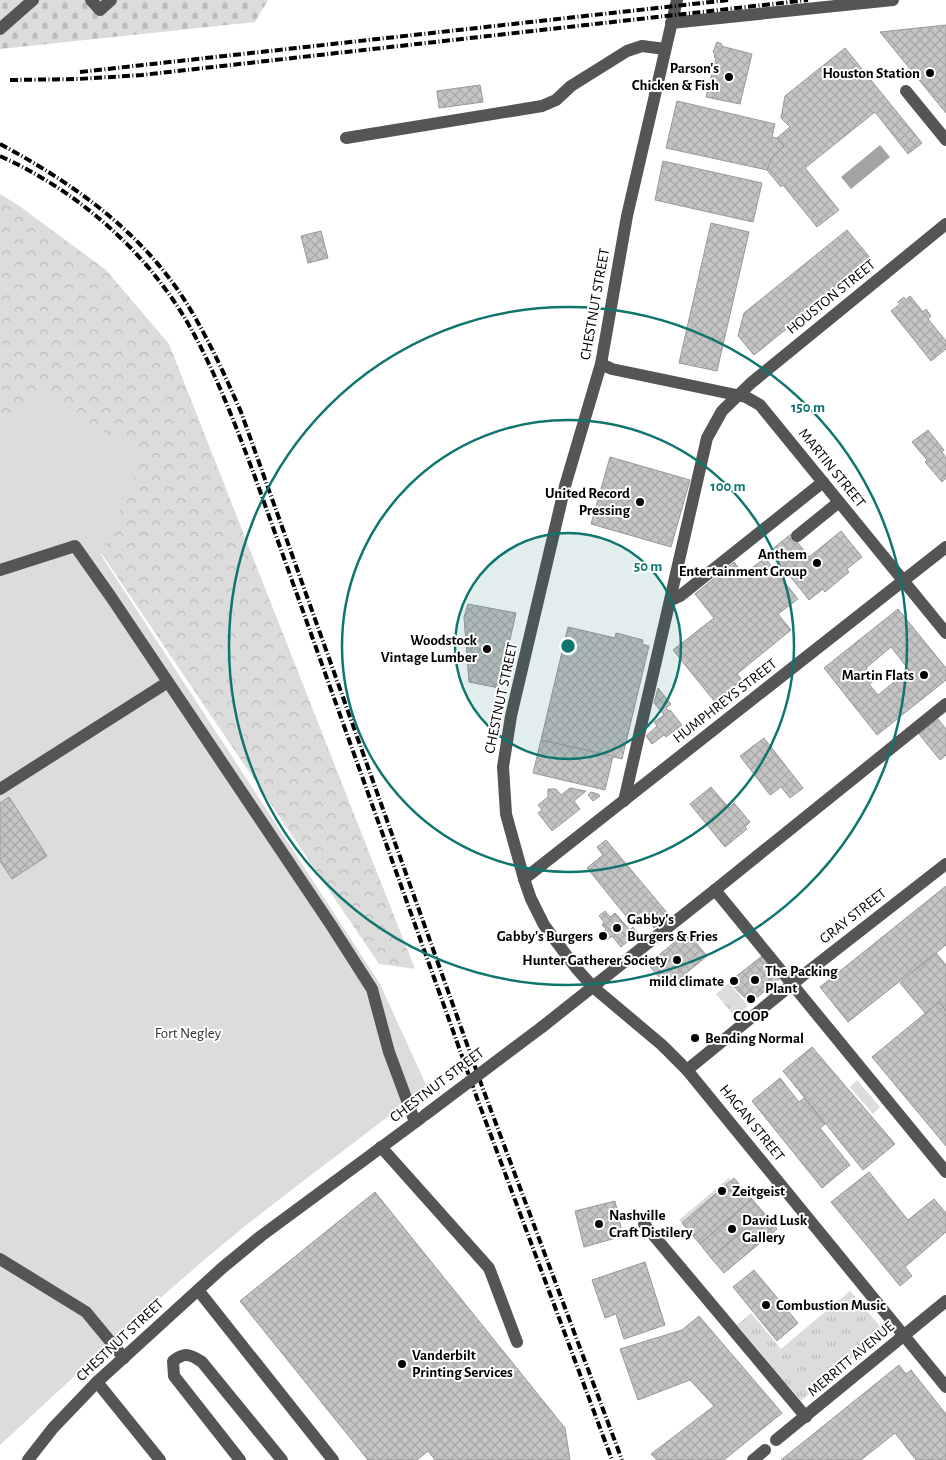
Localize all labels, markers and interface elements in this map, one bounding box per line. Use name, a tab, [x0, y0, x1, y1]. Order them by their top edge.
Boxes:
place label: Parson's Chicken & Fish	[632, 61, 719, 93]
place label: Houston Station	[822, 66, 920, 81]
marker: Houston Station	[924, 67, 936, 79]
marker: Parson's Chicken & Fish	[723, 71, 735, 83]
street label: CHESTNUT STREET	[578, 246, 612, 361]
street label: HOUSTON STREET	[784, 256, 879, 337]
text: 150 m	[791, 400, 825, 415]
street label: MARTIN STREET	[796, 426, 869, 511]
text: 100 m	[710, 479, 746, 494]
place label: United Record Pressing	[545, 486, 630, 518]
marker: United Record Pressing	[634, 496, 646, 508]
place label: Anthem Entertainment Group	[679, 547, 807, 579]
marker: Anthem Entertainment Group	[811, 557, 823, 569]
text: 50 m	[634, 559, 662, 574]
place label: Woodstock Vintage Lumber	[381, 633, 478, 665]
centre of rings	[559, 637, 577, 655]
street label: CHESTNUT STREET	[482, 640, 520, 755]
marker: Woodstock Vintage Lumber	[481, 643, 493, 655]
street label: HUMPHREYS STREET	[670, 656, 780, 746]
place label: Martin Flats	[842, 668, 914, 683]
marker: Martin Flats	[918, 669, 930, 681]
street label: GRAY STREET	[817, 885, 890, 947]
place label: Gabby's Burgers & Fries	[627, 912, 718, 944]
marker: Gabby's Burgers & Fries	[611, 922, 623, 934]
place label: Gabby's Burgers	[497, 929, 593, 944]
marker: Gabby's Burgers	[597, 930, 609, 942]
place label: Hunter Gatherer Society	[522, 953, 667, 968]
marker: Hunter Gatherer Society	[671, 954, 683, 966]
place label: The Packing Plant	[765, 964, 838, 996]
place label: mild climate	[649, 974, 724, 989]
marker: The Packing Plant	[749, 974, 761, 986]
marker: mild climate	[728, 975, 740, 987]
marker: COOP	[745, 993, 757, 1005]
place label: COOP	[733, 1009, 769, 1024]
park label: Fort Negley	[155, 1026, 222, 1041]
place label: Bending Normal	[705, 1031, 804, 1046]
marker: Bending Normal	[689, 1032, 701, 1044]
street label: CHESTNUT STREET	[387, 1045, 487, 1125]
street label: HAGAN STREET	[717, 1082, 788, 1165]
place label: Zeitgeist	[732, 1184, 785, 1199]
marker: Zeitgeist	[716, 1185, 728, 1197]
place label: Nashville Craft Distilery	[609, 1208, 693, 1240]
place label: David Lusk Gallery	[742, 1213, 808, 1245]
marker: Nashville Craft Distilery	[593, 1218, 605, 1230]
marker: David Lusk Gallery	[726, 1223, 738, 1235]
street label: CHESTNUT STREET	[73, 1295, 167, 1384]
place label: Combustion Music	[776, 1298, 886, 1313]
marker: Combustion Music	[760, 1299, 772, 1311]
street label: MERRITT AVENUE	[805, 1319, 897, 1399]
place label: Vanderbilt Printing Services	[412, 1348, 513, 1380]
marker: Vanderbilt Printing Services	[396, 1358, 408, 1370]

